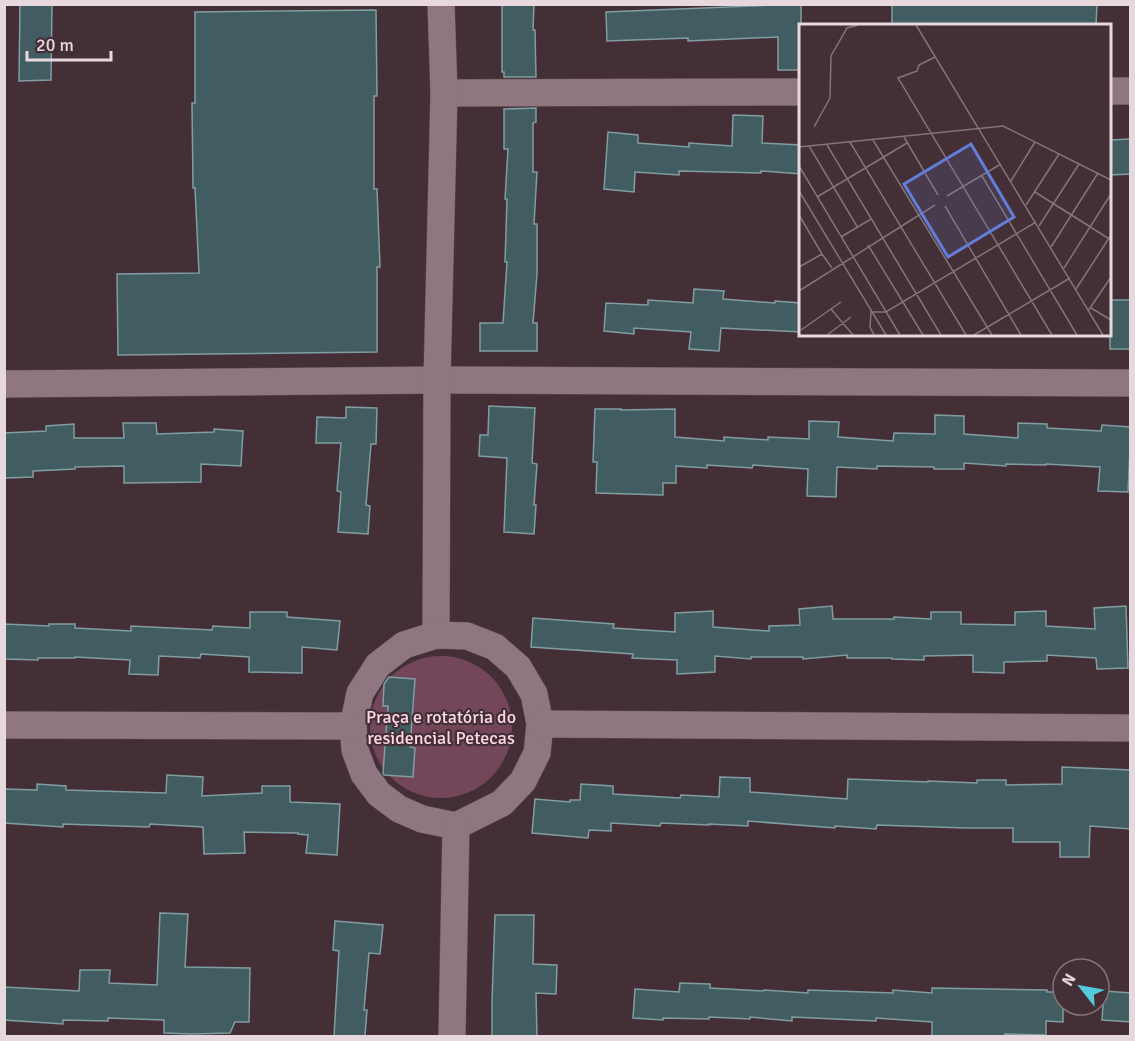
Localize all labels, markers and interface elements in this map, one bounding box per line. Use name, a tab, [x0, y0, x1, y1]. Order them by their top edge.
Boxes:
scale bar	[27, 24, 111, 62]
inset map	[799, 24, 1111, 336]
text: 20 m	[36, 34, 74, 56]
park label: Praça e rotatória do residencial Petecas	[366, 706, 516, 749]
north arrow	[1051, 957, 1111, 1017]
text: N	[1058, 970, 1080, 990]

